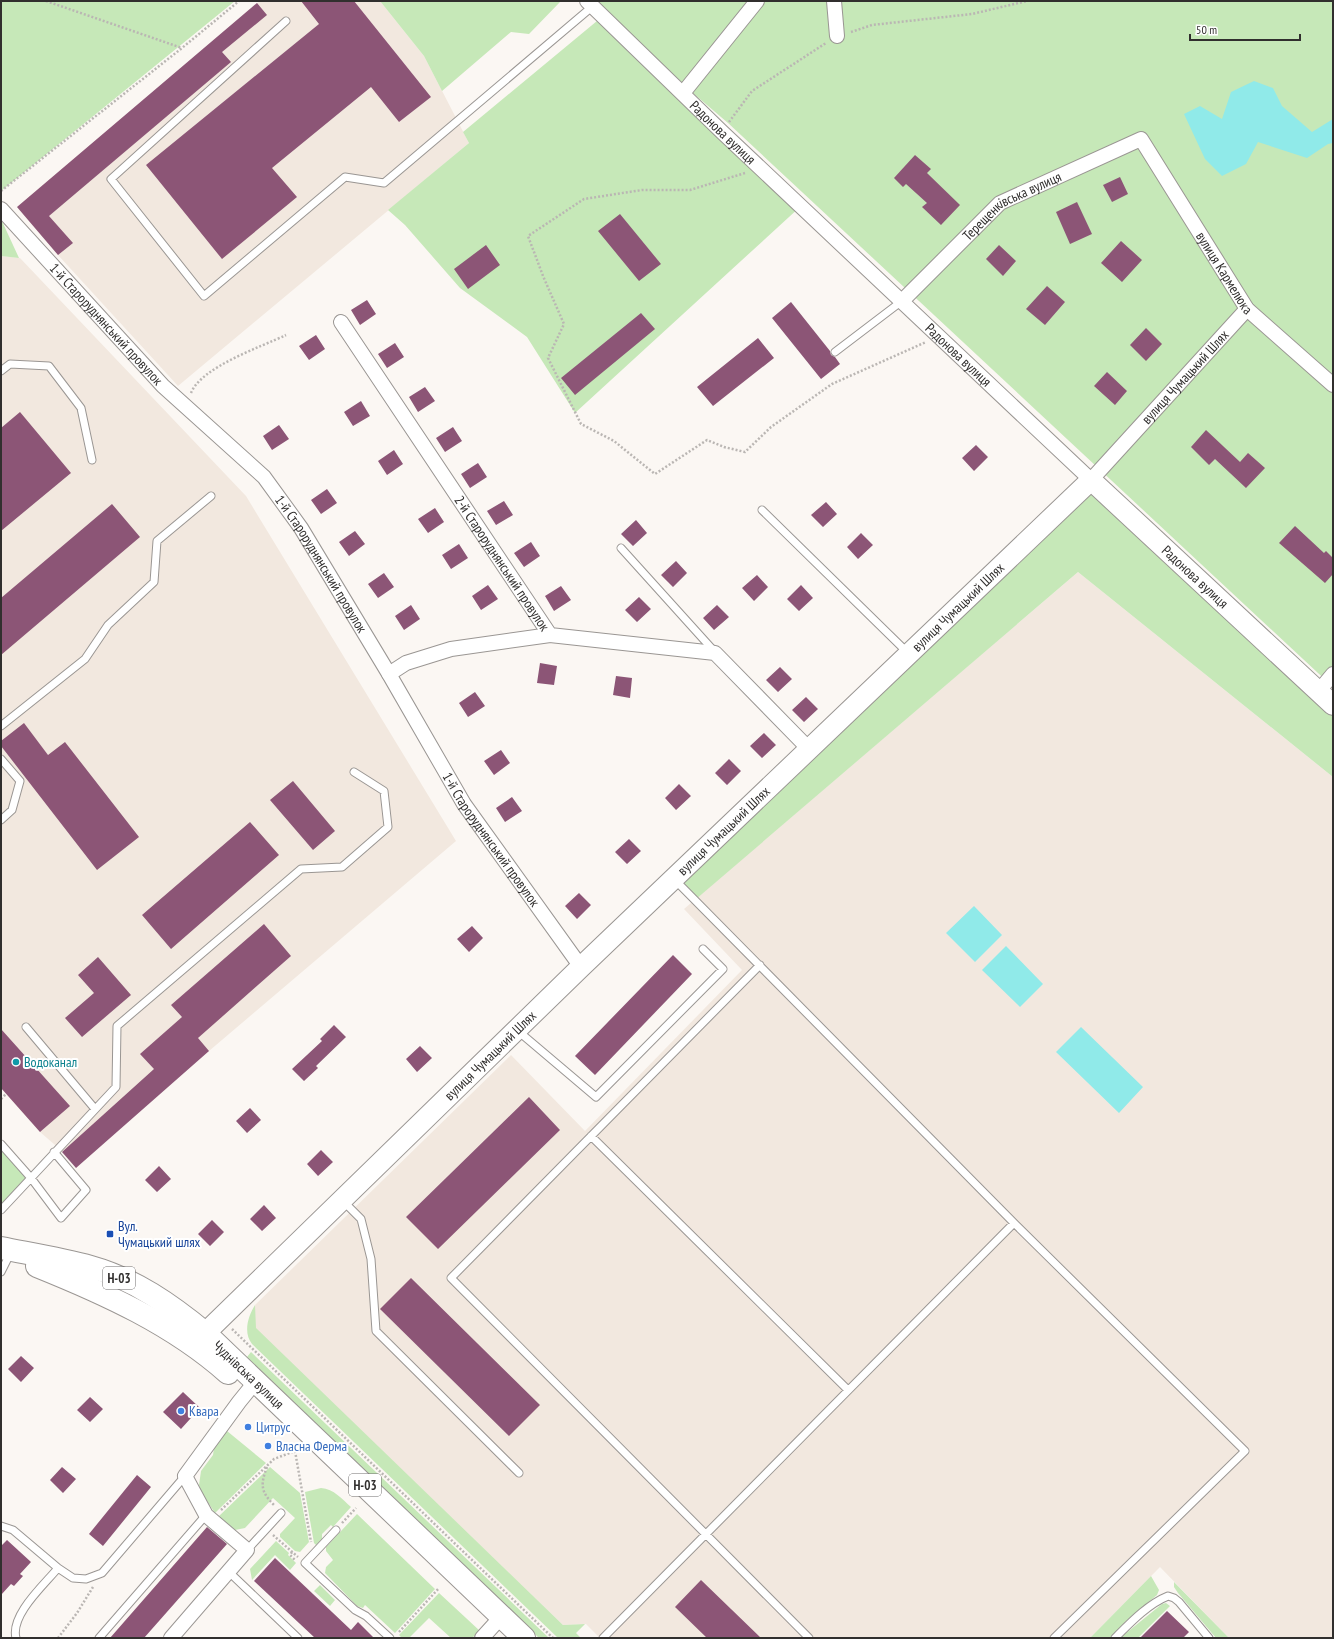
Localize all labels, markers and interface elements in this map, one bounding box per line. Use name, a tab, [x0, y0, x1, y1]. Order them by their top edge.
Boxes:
scale bar	[1190, 16, 1300, 42]
text: 50 m	[1196, 22, 1217, 37]
street label: Радонова вулиця	[686, 97, 760, 168]
street label: Терещенківська вулиця	[959, 167, 1064, 244]
street label: вулиця Кармелюка	[1192, 228, 1256, 318]
street label: 1-й Староруднянський провулок	[46, 259, 167, 389]
street label: Радонова вулиця	[921, 319, 995, 390]
street label: вулиця Чумацький Шлях	[1138, 326, 1233, 428]
street label: 1-й Староруднянський провулок	[271, 491, 371, 637]
street label: 2-й Староруднянський провулок	[450, 492, 554, 635]
street label: Радонова вулиця	[1158, 541, 1232, 612]
street label: вулиця Чумацький Шлях	[908, 558, 1008, 655]
street label: 1-й Староруднянський провулок	[439, 769, 544, 911]
street label: вулиця Чумацький Шлях	[674, 782, 774, 879]
street label: вулиця Чумацький Шлях	[441, 1007, 540, 1104]
place label: Водоканал	[24, 1053, 77, 1071]
marker: Водоканал	[11, 1057, 21, 1067]
place label: Вул. Чумацький шлях	[118, 1217, 201, 1251]
marker: Вул. Чумацький шлях	[105, 1229, 115, 1239]
road number: Н-03	[103, 1267, 135, 1289]
street label: Чуднівська вулиця	[209, 1337, 288, 1413]
place label: Квара	[189, 1402, 219, 1420]
marker: Квара	[176, 1406, 186, 1416]
place label: Цитрус	[256, 1418, 290, 1436]
marker: Цитрус	[243, 1422, 253, 1432]
place label: Власна Ферма	[276, 1437, 347, 1455]
marker: Власна Ферма	[263, 1441, 273, 1451]
road number: Н-03	[349, 1474, 381, 1496]

